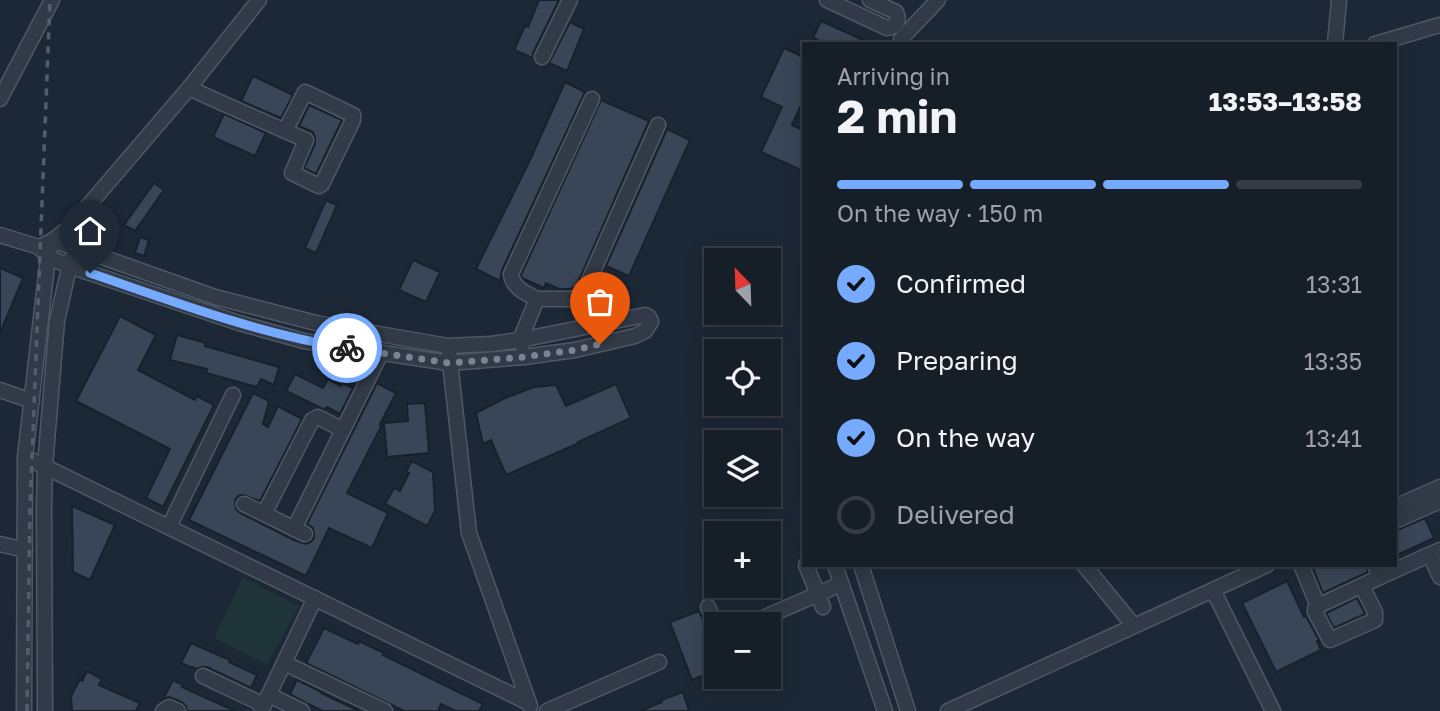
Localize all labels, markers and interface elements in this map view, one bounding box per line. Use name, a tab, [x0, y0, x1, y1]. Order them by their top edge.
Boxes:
text: Arriving in	[837, 62, 950, 90]
text: 13:53–13:58	[1209, 86, 1362, 117]
text: 2 min	[837, 88, 957, 143]
text: On the way · 150 m	[837, 199, 1043, 227]
pin	[60, 201, 120, 273]
icon: home	[71, 212, 109, 250]
north arrow	[704, 248, 780, 326]
map controls	[704, 248, 781, 689]
icon: check	[837, 265, 875, 303]
text: Confirmed	[896, 268, 1026, 299]
text: 13:31	[1306, 270, 1362, 298]
pin	[570, 272, 630, 344]
icon: bag	[581, 283, 619, 321]
courier	[312, 313, 382, 383]
icon: bike	[328, 329, 366, 367]
button: locate	[704, 339, 781, 416]
icon: check	[837, 342, 875, 380]
text: Preparing	[896, 345, 1018, 376]
text: 13:35	[1304, 347, 1362, 375]
icon: check	[837, 419, 875, 457]
text: On the way	[896, 422, 1035, 453]
text: 13:41	[1305, 424, 1362, 452]
button: layers	[704, 430, 781, 507]
text: Delivered	[896, 499, 1015, 530]
button: +	[704, 521, 781, 598]
button: −	[704, 612, 781, 689]

